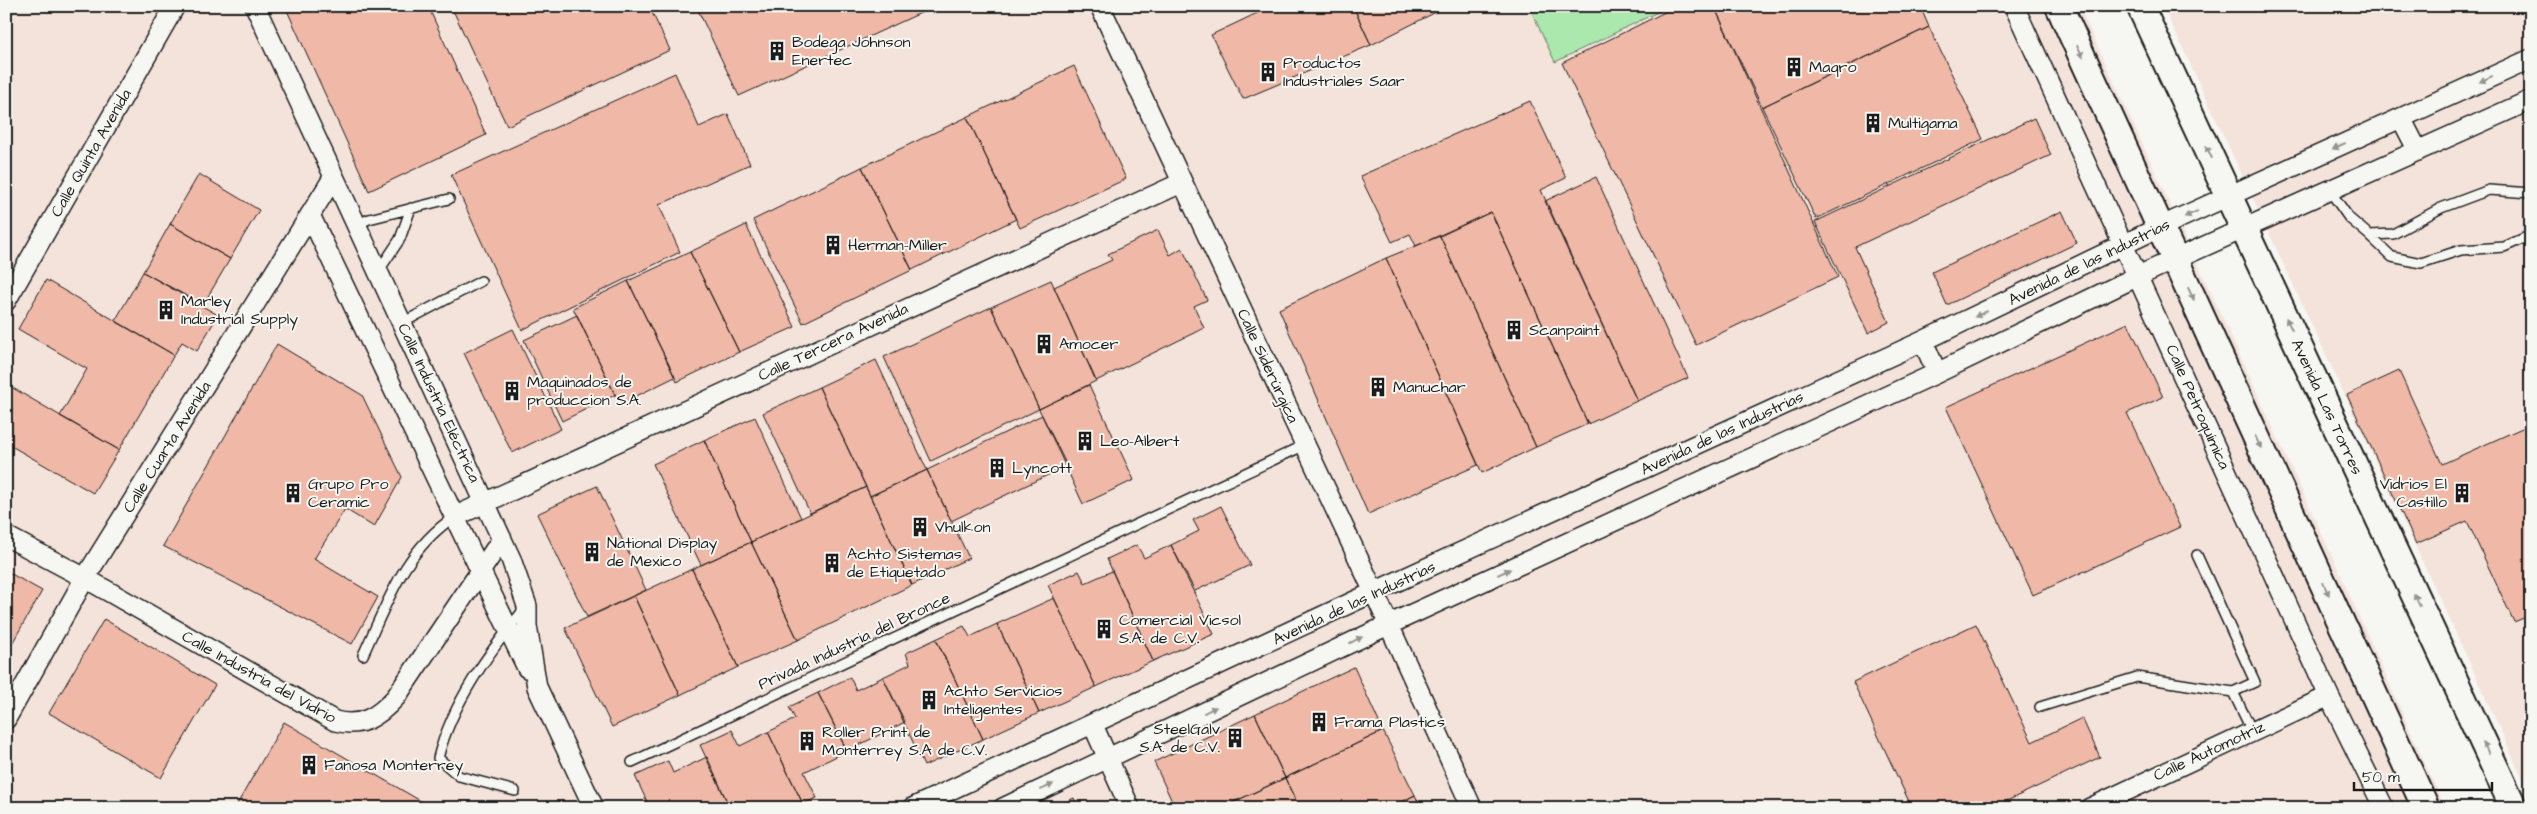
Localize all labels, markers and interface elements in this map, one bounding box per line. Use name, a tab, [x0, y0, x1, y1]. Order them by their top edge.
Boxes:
place label: Bodega Johnson Enertec	[792, 31, 910, 71]
building icon: Bodega Johnson Enertec	[766, 40, 788, 62]
one-way arrow	[2076, 44, 2084, 58]
place label: Productos Industriales Saar	[1283, 52, 1405, 92]
building icon: Maqro	[1783, 56, 1805, 78]
place label: Maqro	[1809, 56, 1856, 78]
building icon: Productos Industriales Saar	[1257, 61, 1279, 83]
one-way arrow	[2479, 75, 2493, 83]
street label: Calle Quinta Avenida	[45, 85, 137, 221]
building icon: Multigama	[1862, 112, 1884, 134]
place label: Multigama	[1888, 112, 1958, 135]
one-way arrow	[2332, 143, 2346, 151]
one-way arrow	[2204, 145, 2212, 159]
one-way arrow	[2184, 210, 2198, 218]
street label: Avenida de las Industrias	[2004, 213, 2174, 311]
building icon: Herman-Miller	[822, 234, 844, 256]
place label: Herman-Miller	[848, 234, 947, 256]
one-way arrow	[2187, 287, 2195, 301]
place label: Marley Industrial Supply	[181, 290, 298, 331]
street label: Calle Tercera Avenida	[754, 298, 912, 386]
building icon: Marley Industrial Supply	[155, 299, 177, 321]
street label: Calle Siderúrgica	[1231, 305, 1304, 427]
one-way arrow	[1974, 310, 1988, 318]
one-way arrow	[2284, 317, 2292, 331]
building icon: Scanpaint	[1503, 319, 1525, 341]
place label: Scanpaint	[1529, 319, 1600, 341]
street label: Calle Industria Eléctrica	[392, 320, 486, 486]
building icon: Amocer	[1033, 333, 1055, 355]
place label: Amocer	[1059, 333, 1118, 355]
street label: Avenida Las Torres	[2286, 336, 2368, 478]
street label: Calle Petroquímica	[2161, 341, 2235, 473]
place label: Maquinados de produccion S.A.	[527, 371, 641, 411]
building icon: Manuchar	[1367, 376, 1389, 398]
place label: Manuchar	[1393, 376, 1466, 398]
street label: Calle Cuarta Avenida	[118, 377, 216, 517]
building icon: Maquinados de produccion S.A.	[501, 380, 523, 402]
street label: Avenida de las Industrias	[1637, 386, 1807, 480]
building icon: Leo-Albert	[1074, 430, 1096, 452]
place label: Leo-Albert	[1100, 430, 1180, 452]
one-way arrow	[2255, 435, 2263, 449]
building icon: Lyncott	[986, 457, 1008, 479]
place label: Lyncott	[1012, 457, 1072, 480]
place label: Grupo Pro Ceramic	[308, 473, 388, 513]
place label: Vidrios El Castillo	[2380, 473, 2447, 513]
building icon: Grupo Pro Ceramic	[282, 482, 304, 504]
building icon: Vidrios El Castillo	[2451, 482, 2473, 504]
building icon: Vhulkon	[909, 516, 931, 538]
place label: Vhulkon	[935, 516, 990, 538]
place label: National Display de Mexico	[607, 532, 718, 572]
building icon: National Display de Mexico	[581, 541, 603, 563]
place label: Achto Sistemas de Etiquetado	[847, 543, 962, 583]
building icon: Achto Sistemas de Etiquetado	[821, 552, 843, 574]
street label: Avenida de las Industrias	[1269, 556, 1439, 650]
one-way arrow	[1497, 568, 1511, 576]
one-way arrow	[2322, 582, 2330, 597]
street label: Privada Industria del Bronce	[754, 587, 954, 695]
one-way arrow	[2413, 593, 2422, 608]
place label: Comercial Vicsol S.A. de C.V.	[1119, 609, 1241, 649]
building icon: Comercial Vicsol S.A. de C.V.	[1093, 618, 1115, 640]
street label: Calle Industria del Vidrio	[178, 625, 340, 729]
one-way arrow	[1349, 636, 1363, 644]
place label: Achto Servicios Inteligentes	[944, 680, 1062, 721]
building icon: Achto Servicios Inteligentes	[918, 689, 940, 711]
one-way arrow	[1203, 706, 1217, 714]
building icon: Frama Plastics	[1308, 711, 1330, 733]
place label: Frama Plastics	[1334, 711, 1445, 733]
street label: Calle Automotriz	[2150, 716, 2268, 786]
place label: SteelGalv S.A. de C.V.	[1139, 718, 1221, 758]
place label: Roller Print de Monterrey S.A de C.V.	[822, 721, 987, 762]
building icon: SteelGalv S.A. de C.V.	[1224, 727, 1246, 749]
building icon: Roller Print de Monterrey S.A de C.V.	[796, 730, 818, 752]
one-way arrow	[2482, 741, 2490, 755]
building icon: Fanosa Monterrey	[298, 754, 320, 776]
place label: Fanosa Monterrey	[324, 754, 463, 777]
scale bar	[2354, 759, 2492, 791]
text: 50 m	[2362, 767, 2400, 788]
one-way arrow	[1040, 783, 1054, 791]

